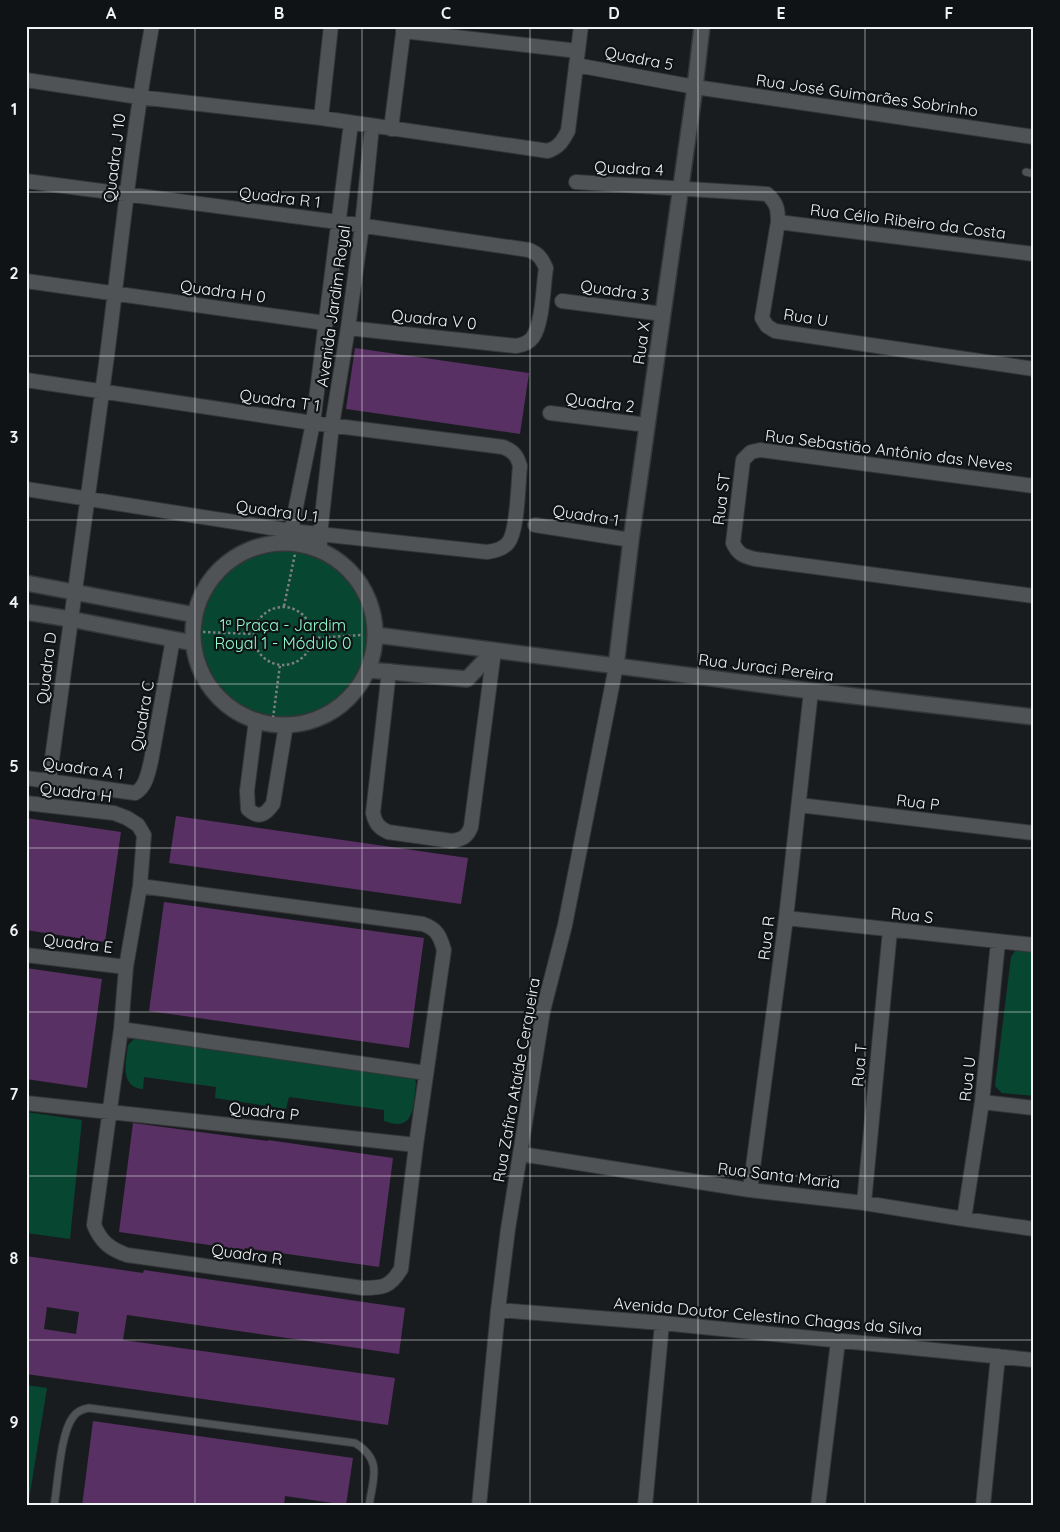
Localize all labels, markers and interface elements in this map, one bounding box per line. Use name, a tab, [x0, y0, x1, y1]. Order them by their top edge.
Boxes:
text: A	[106, 3, 117, 23]
text: B	[274, 3, 284, 23]
text: C	[441, 3, 451, 23]
text: D	[608, 3, 620, 23]
text: E	[776, 3, 786, 23]
text: F	[945, 3, 954, 23]
street label: Quadra 5	[603, 42, 675, 74]
street label: Rua José Guimarães Sobrinho	[755, 70, 979, 120]
text: 1	[11, 99, 17, 119]
street label: Quadra J 10	[99, 112, 129, 204]
street label: Quadra 4	[594, 156, 664, 180]
street label: Quadra R 1	[238, 182, 322, 212]
street label: Rua Célio Ribeiro da Costa	[809, 199, 1007, 243]
street label: Avenida Jardim Royal	[312, 224, 354, 388]
text: 2	[9, 263, 19, 283]
street label: Quadra H 0	[179, 275, 267, 307]
street label: Quadra 3	[579, 275, 651, 305]
street label: Rua U	[782, 304, 830, 330]
street label: Quadra V 0	[390, 305, 478, 333]
street label: Rua X	[628, 320, 654, 366]
street label: Quadra T 1	[239, 384, 321, 416]
street label: Quadra 2	[564, 388, 636, 416]
street label: Rua Sebastião Antônio das Neves	[764, 425, 1014, 475]
text: 3	[10, 427, 18, 447]
street label: Rua ST	[708, 471, 734, 526]
street label: Quadra U 1	[235, 495, 319, 527]
street label: Quadra 1	[551, 500, 621, 530]
text: 4	[9, 592, 19, 612]
park label: 1ª Praça - Jardim Royal 1 - Módulo 0	[214, 615, 352, 653]
street label: Quadra D	[32, 631, 60, 705]
street label: Rua Juraci Pereira	[697, 649, 835, 685]
street label: Quadra C	[126, 679, 158, 753]
street label: Quadra A 1	[41, 752, 125, 784]
text: 5	[9, 756, 19, 776]
street label: Quadra H	[39, 778, 113, 806]
street label: Rua P	[895, 789, 941, 815]
street label: Rua S	[890, 903, 934, 927]
street label: Rua R	[753, 915, 779, 961]
text: 6	[10, 920, 19, 940]
street label: Quadra E	[42, 929, 114, 957]
street label: Rua Zafira Ataíde Cerqueira	[488, 976, 544, 1184]
street label: Rua T	[847, 1042, 871, 1087]
street label: Rua U	[955, 1056, 979, 1102]
text: 7	[10, 1084, 19, 1104]
street label: Quadra P	[228, 1097, 300, 1125]
street label: Rua Santa Maria	[717, 1158, 841, 1192]
street label: Quadra R	[210, 1239, 284, 1269]
text: 8	[10, 1248, 19, 1268]
street label: Avenida Doutor Celestino Chagas da Silva	[613, 1293, 923, 1339]
text: 9	[9, 1412, 19, 1432]

